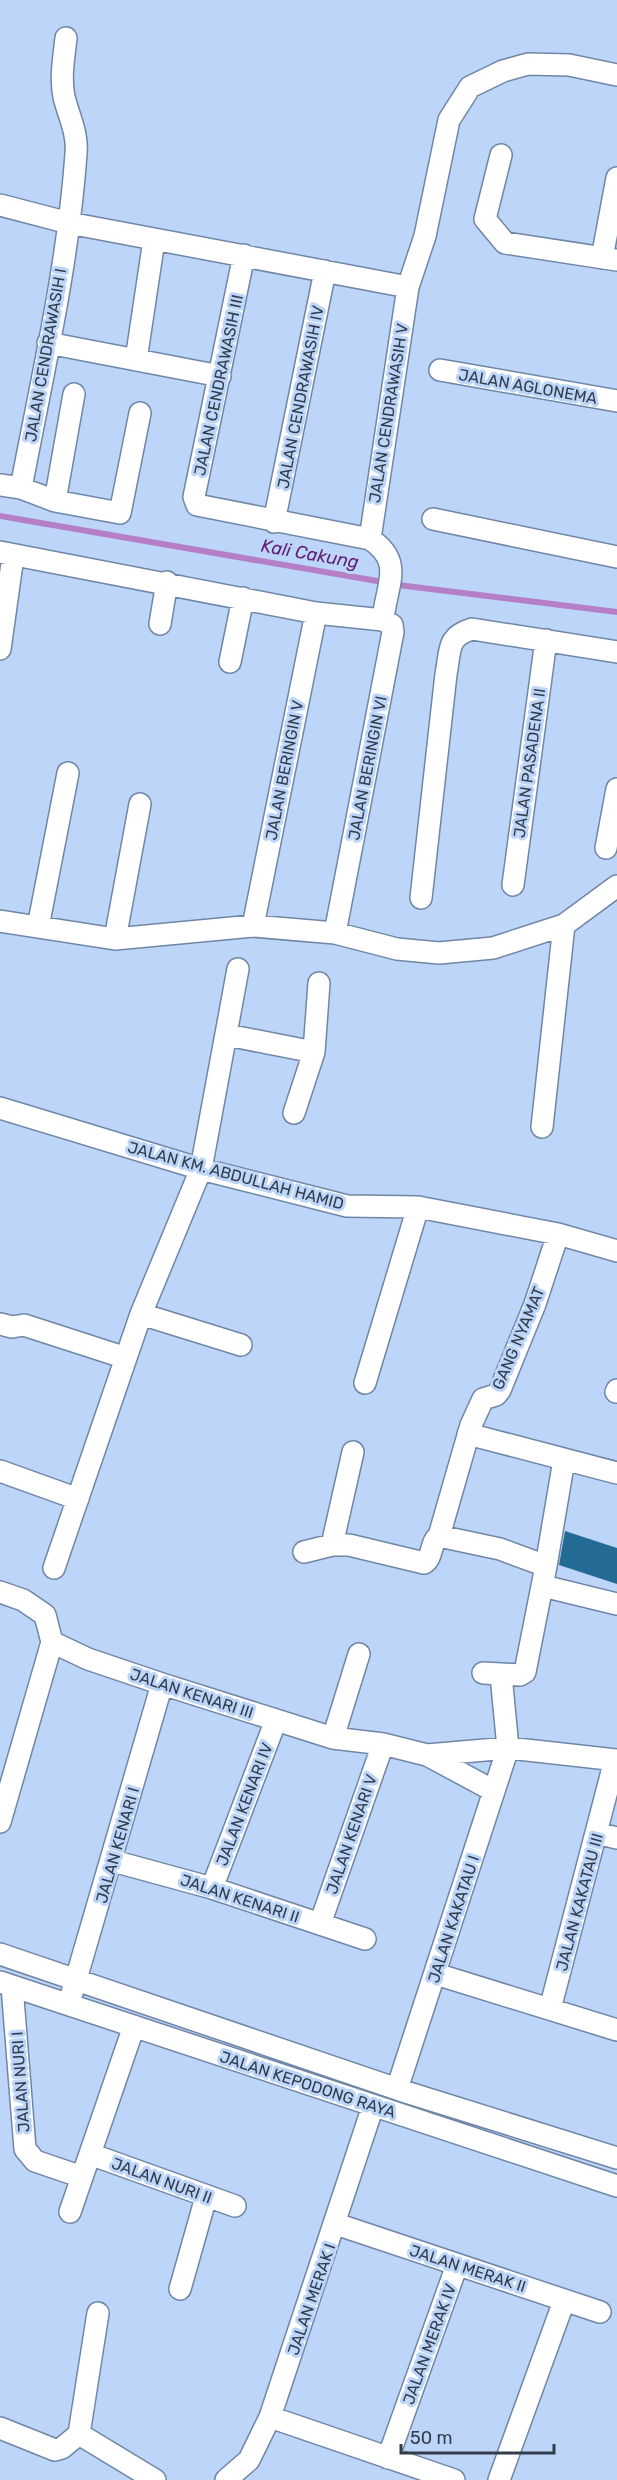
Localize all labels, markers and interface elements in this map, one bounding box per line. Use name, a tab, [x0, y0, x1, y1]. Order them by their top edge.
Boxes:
street label: JALAN CENDRAWASIH I	[21, 267, 70, 443]
street label: JALAN CENDRAWASIH III	[190, 293, 247, 477]
street label: JALAN CENDRAWASIH IV	[273, 304, 328, 490]
street label: JALAN CENDRAWASIH V	[365, 322, 412, 504]
street label: JALAN AGLONEMA	[457, 365, 599, 408]
water label: Kali Cakung	[259, 535, 361, 573]
street label: JALAN PASADENA II	[510, 687, 549, 839]
street label: JALAN BERINGIN VI	[344, 694, 391, 842]
street label: JALAN BERINGIN V	[262, 699, 307, 842]
street label: JALAN KM. ABDULLAH HAMID	[126, 1137, 346, 1214]
street label: GANG NYAMAT	[488, 1284, 549, 1392]
street label: JALAN KENARI III	[128, 1665, 256, 1722]
street label: JALAN KENARI IV	[212, 1740, 277, 1868]
street label: JALAN KENARI V	[322, 1772, 381, 1897]
street label: JALAN KENARI I	[92, 1785, 143, 1905]
street label: JALAN KAKATAU III	[552, 1831, 607, 1973]
street label: JALAN KAKATAU I	[424, 1853, 483, 1985]
street label: JALAN KENARI II	[178, 1870, 302, 1927]
street label: JALAN NURI I	[8, 2031, 33, 2133]
street label: JALAN KEPODONG RAYA	[218, 2047, 398, 2122]
street label: JALAN NURI II	[109, 2154, 215, 2207]
street label: JALAN MERAK I	[283, 2241, 339, 2357]
street label: JALAN MERAK II	[407, 2241, 528, 2296]
street label: JALAN MERAK IV	[399, 2281, 460, 2407]
scale bar	[401, 2417, 554, 2455]
text: 50 m	[410, 2427, 453, 2449]

